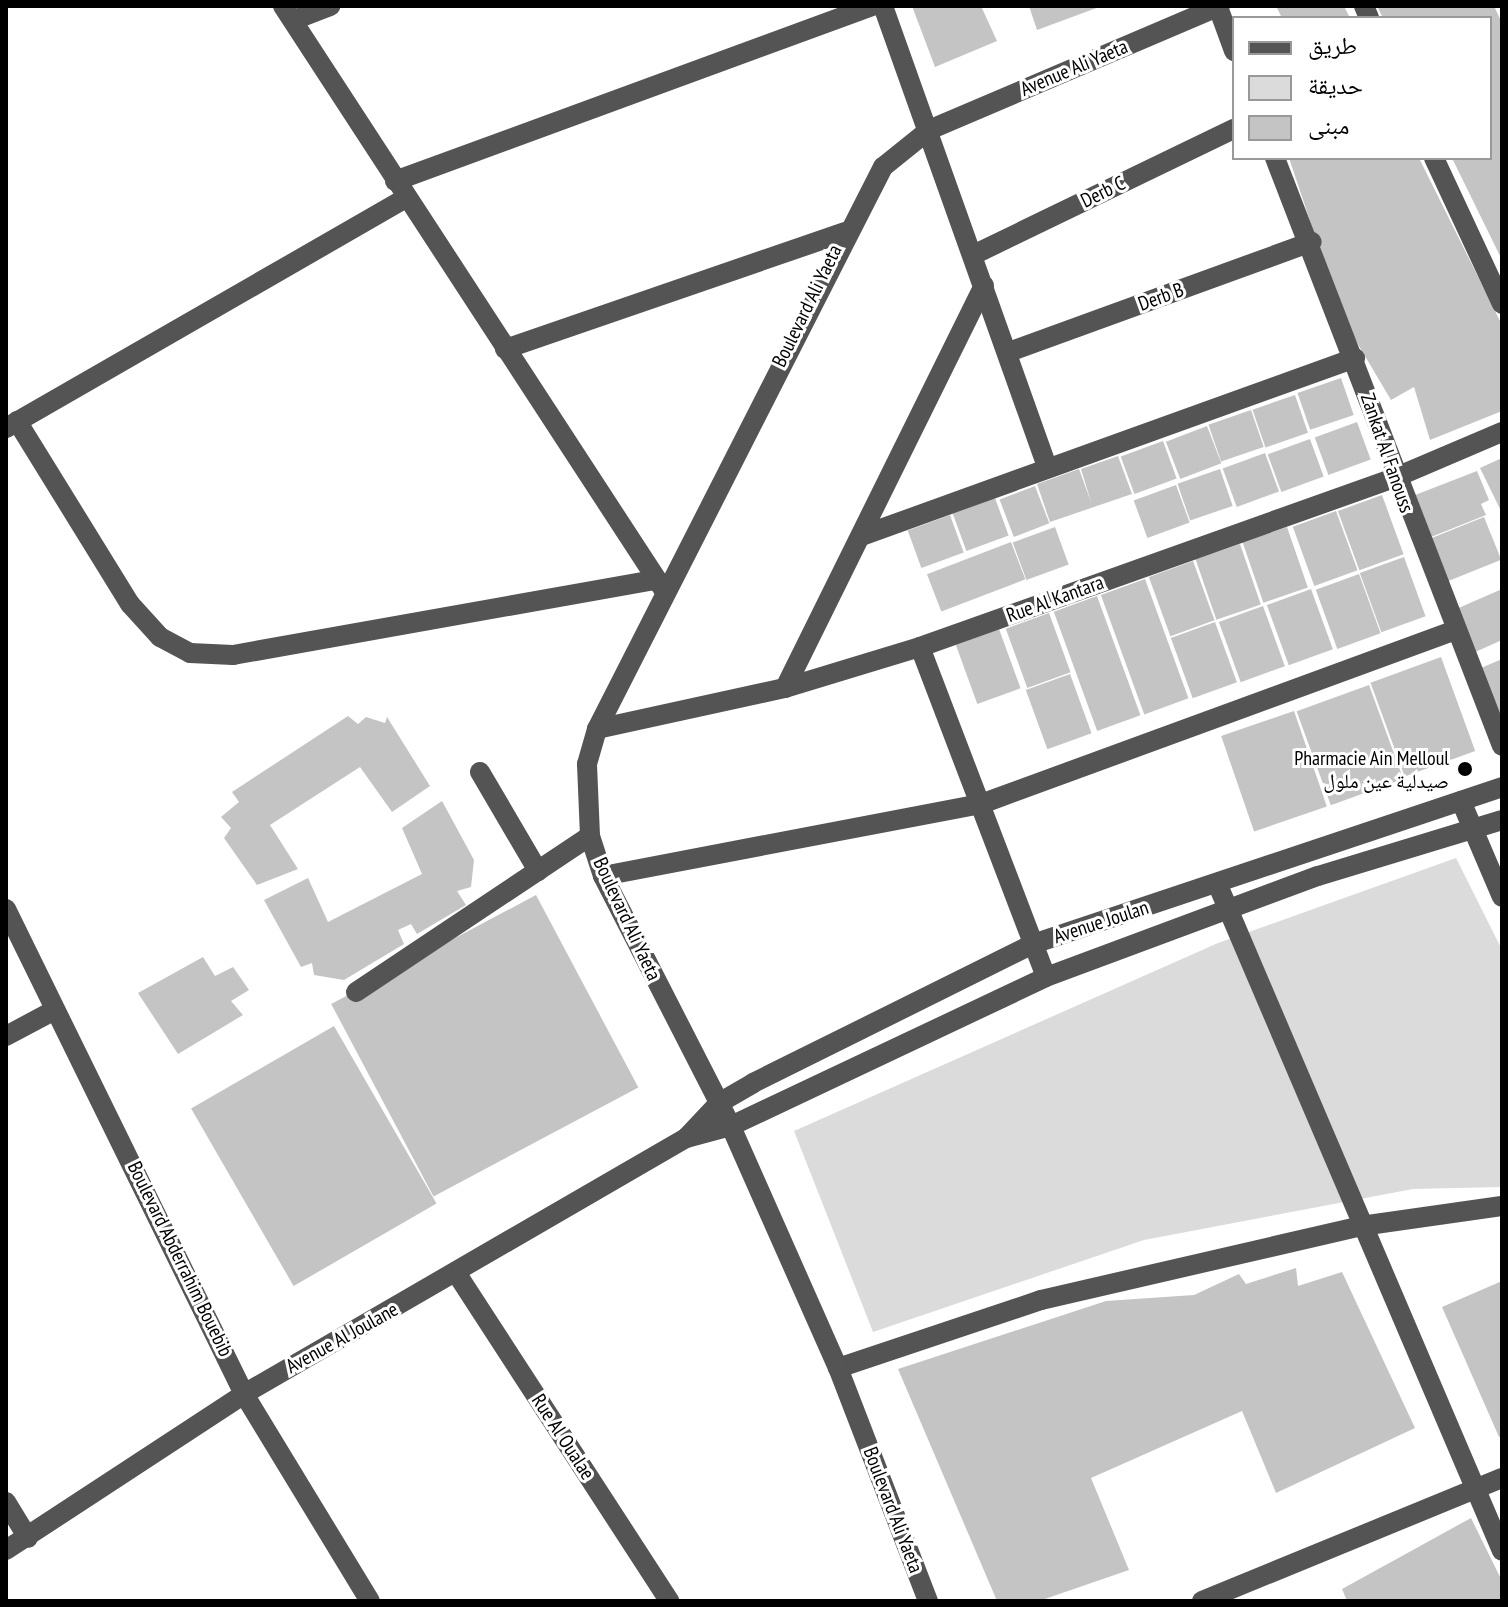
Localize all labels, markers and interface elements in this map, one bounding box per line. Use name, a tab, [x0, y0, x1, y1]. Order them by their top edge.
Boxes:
legend	[1232, 16, 1492, 160]
text: طريق	[1308, 30, 1357, 61]
street label: Avenue Ali Yaeta	[1016, 34, 1132, 102]
text: حديقة	[1308, 70, 1363, 101]
text: مبنى	[1308, 110, 1349, 141]
street label: Derb C	[1077, 171, 1129, 213]
street label: Boulevard Ali Yaeta	[767, 241, 847, 371]
street label: Derb B	[1135, 278, 1187, 316]
street label: Zankat Al Fanouss	[1355, 390, 1419, 516]
street label: Rue Al Kantara	[1003, 570, 1107, 628]
place label: Pharmacie Ain Melloul صيدلية عين ملول	[1294, 746, 1449, 793]
marker: Pharmacie Ain Melloul صيدلية عين ملول	[1456, 760, 1474, 778]
street label: Boulevard Ali Yaeta	[588, 853, 666, 985]
street label: Avenue Joulan	[1050, 895, 1152, 949]
street label: Boulevard Abderrahim Bouebib	[122, 1157, 238, 1361]
street label: Avenue Al Joulane	[282, 1297, 402, 1379]
street label: Rue Al Oualae	[526, 1389, 600, 1485]
street label: Boulevard Ali Yaeta	[858, 1443, 928, 1577]

